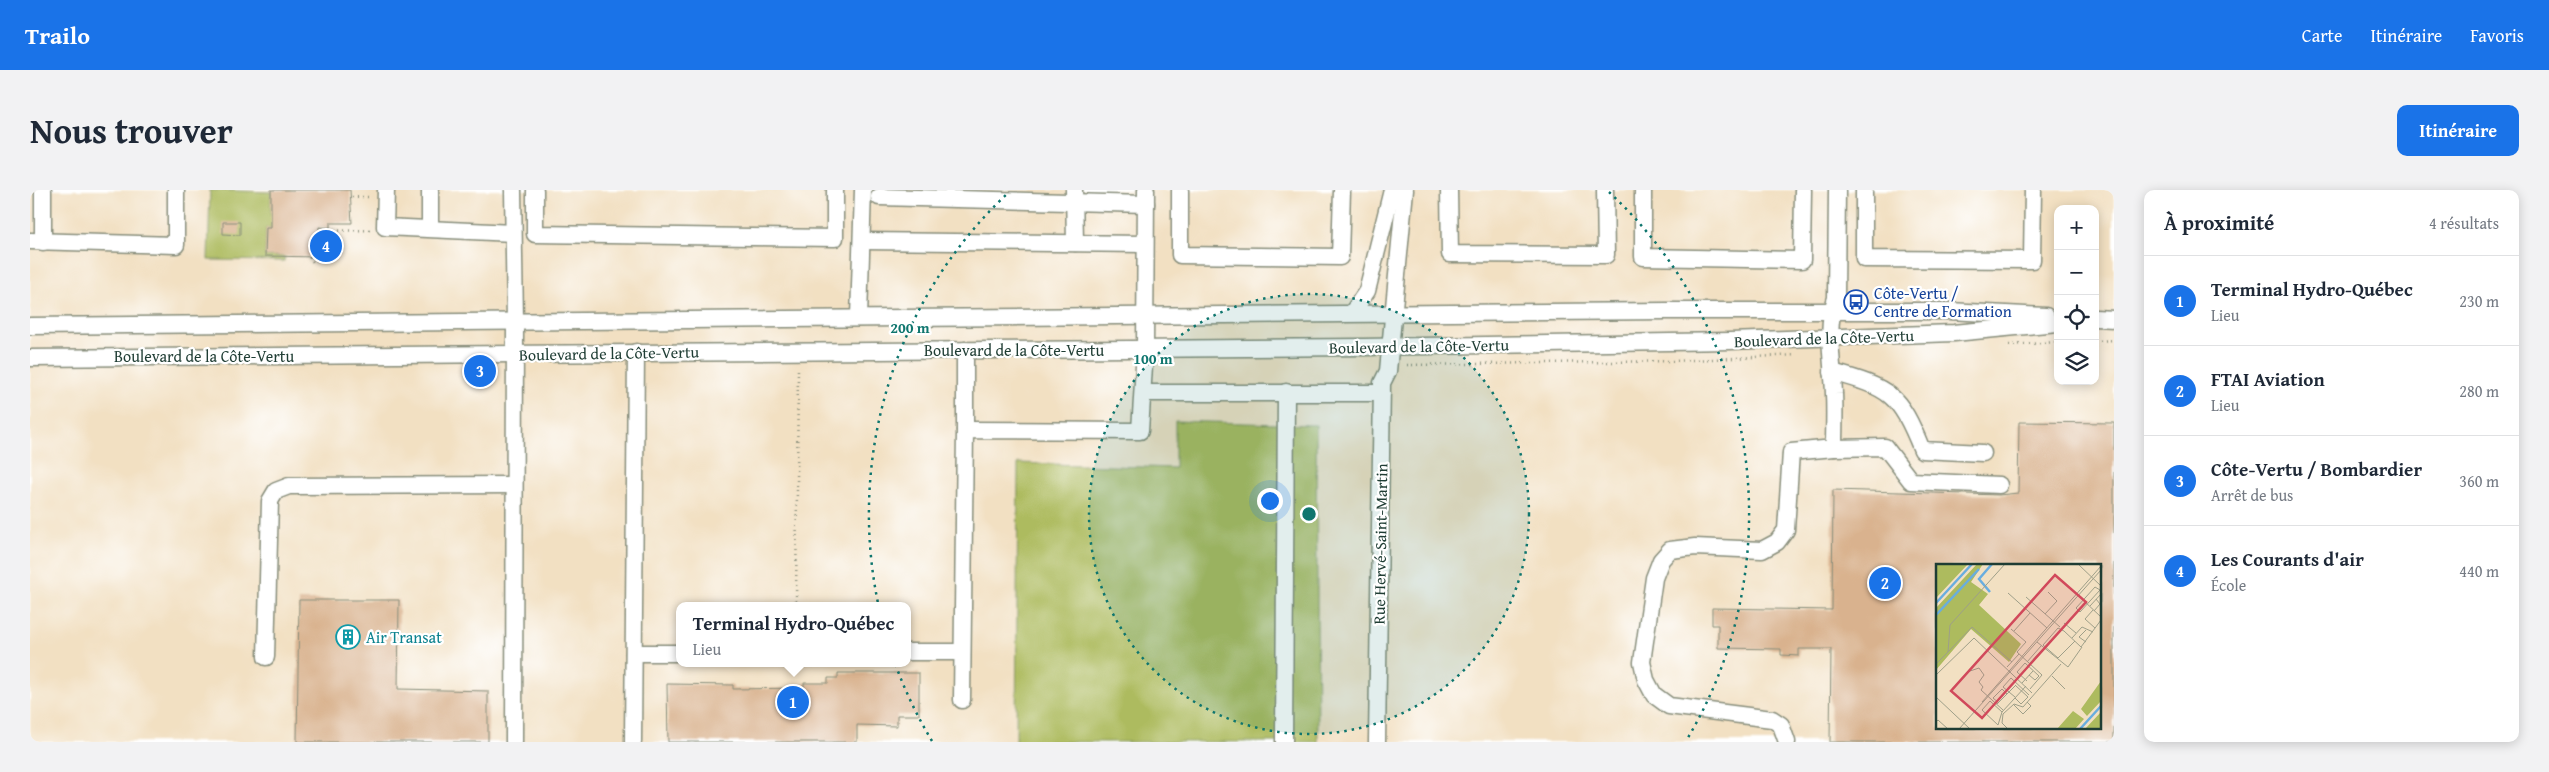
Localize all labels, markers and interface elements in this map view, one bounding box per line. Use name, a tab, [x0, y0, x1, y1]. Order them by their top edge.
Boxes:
text: Trailo	[25, 18, 90, 53]
text: Carte	[2302, 22, 2342, 49]
text: Itinéraire	[2370, 22, 2442, 49]
text: Favoris	[2470, 22, 2524, 49]
text: Nous trouver	[30, 105, 233, 156]
button: Itinéraire	[2397, 105, 2519, 156]
map controls	[2054, 205, 2099, 385]
button: +	[2054, 205, 2099, 250]
text: À proximité	[2164, 207, 2274, 238]
text: 4 résultats	[2429, 211, 2499, 235]
pin: 4	[310, 227, 342, 265]
button: −	[2054, 250, 2099, 295]
text: Terminal Hydro-Québec	[2211, 275, 2413, 303]
place label: Côte-Vertu / Centre de Formation	[1874, 281, 2012, 323]
bus stop icon: Côte-Vertu / Centre de Formation	[1843, 289, 1869, 315]
text: 1	[2176, 289, 2184, 313]
text: 230 m	[2459, 289, 2499, 313]
button: locate	[2054, 295, 2099, 340]
text: Lieu	[2211, 303, 2239, 327]
text: 200 m	[890, 317, 930, 338]
street label: Boulevard de la Côte-Vertu	[1734, 323, 1915, 353]
street label: Boulevard de la Côte-Vertu	[1329, 332, 1510, 360]
street label: Boulevard de la Côte-Vertu	[924, 338, 1104, 362]
street label: Boulevard de la Côte-Vertu	[519, 339, 700, 367]
button: layers	[2054, 340, 2099, 385]
street label: Boulevard de la Côte-Vertu	[114, 344, 294, 368]
text: 100 m	[1133, 348, 1173, 369]
pin: 3	[464, 352, 496, 390]
text: FTAI Aviation	[2211, 365, 2325, 393]
text: 2	[2176, 379, 2184, 403]
text: 280 m	[2459, 379, 2499, 403]
text: Lieu	[2211, 393, 2239, 417]
text: Côte-Vertu / Bombardier	[2211, 455, 2422, 483]
street label: Rue Hervé-Saint-Martin	[1367, 463, 1393, 625]
text: 3	[2176, 469, 2184, 493]
text: 360 m	[2459, 469, 2499, 493]
text: Arrêt de bus	[2211, 483, 2293, 507]
your location	[1257, 488, 1283, 514]
centre of rings	[1300, 505, 1318, 523]
text: Les Courants d'air	[2211, 545, 2364, 573]
text: 4	[2176, 559, 2184, 583]
text: 440 m	[2459, 559, 2499, 583]
pin: 2	[1869, 564, 1901, 602]
inset map	[1936, 564, 2102, 730]
text: École	[2211, 573, 2246, 597]
popup	[676, 602, 911, 667]
text: Terminal Hydro-Québec	[693, 609, 894, 637]
building icon: Air Transat	[335, 624, 361, 650]
place label: Air Transat	[366, 625, 442, 649]
text: Lieu	[693, 637, 721, 661]
pin: 1	[777, 683, 809, 721]

